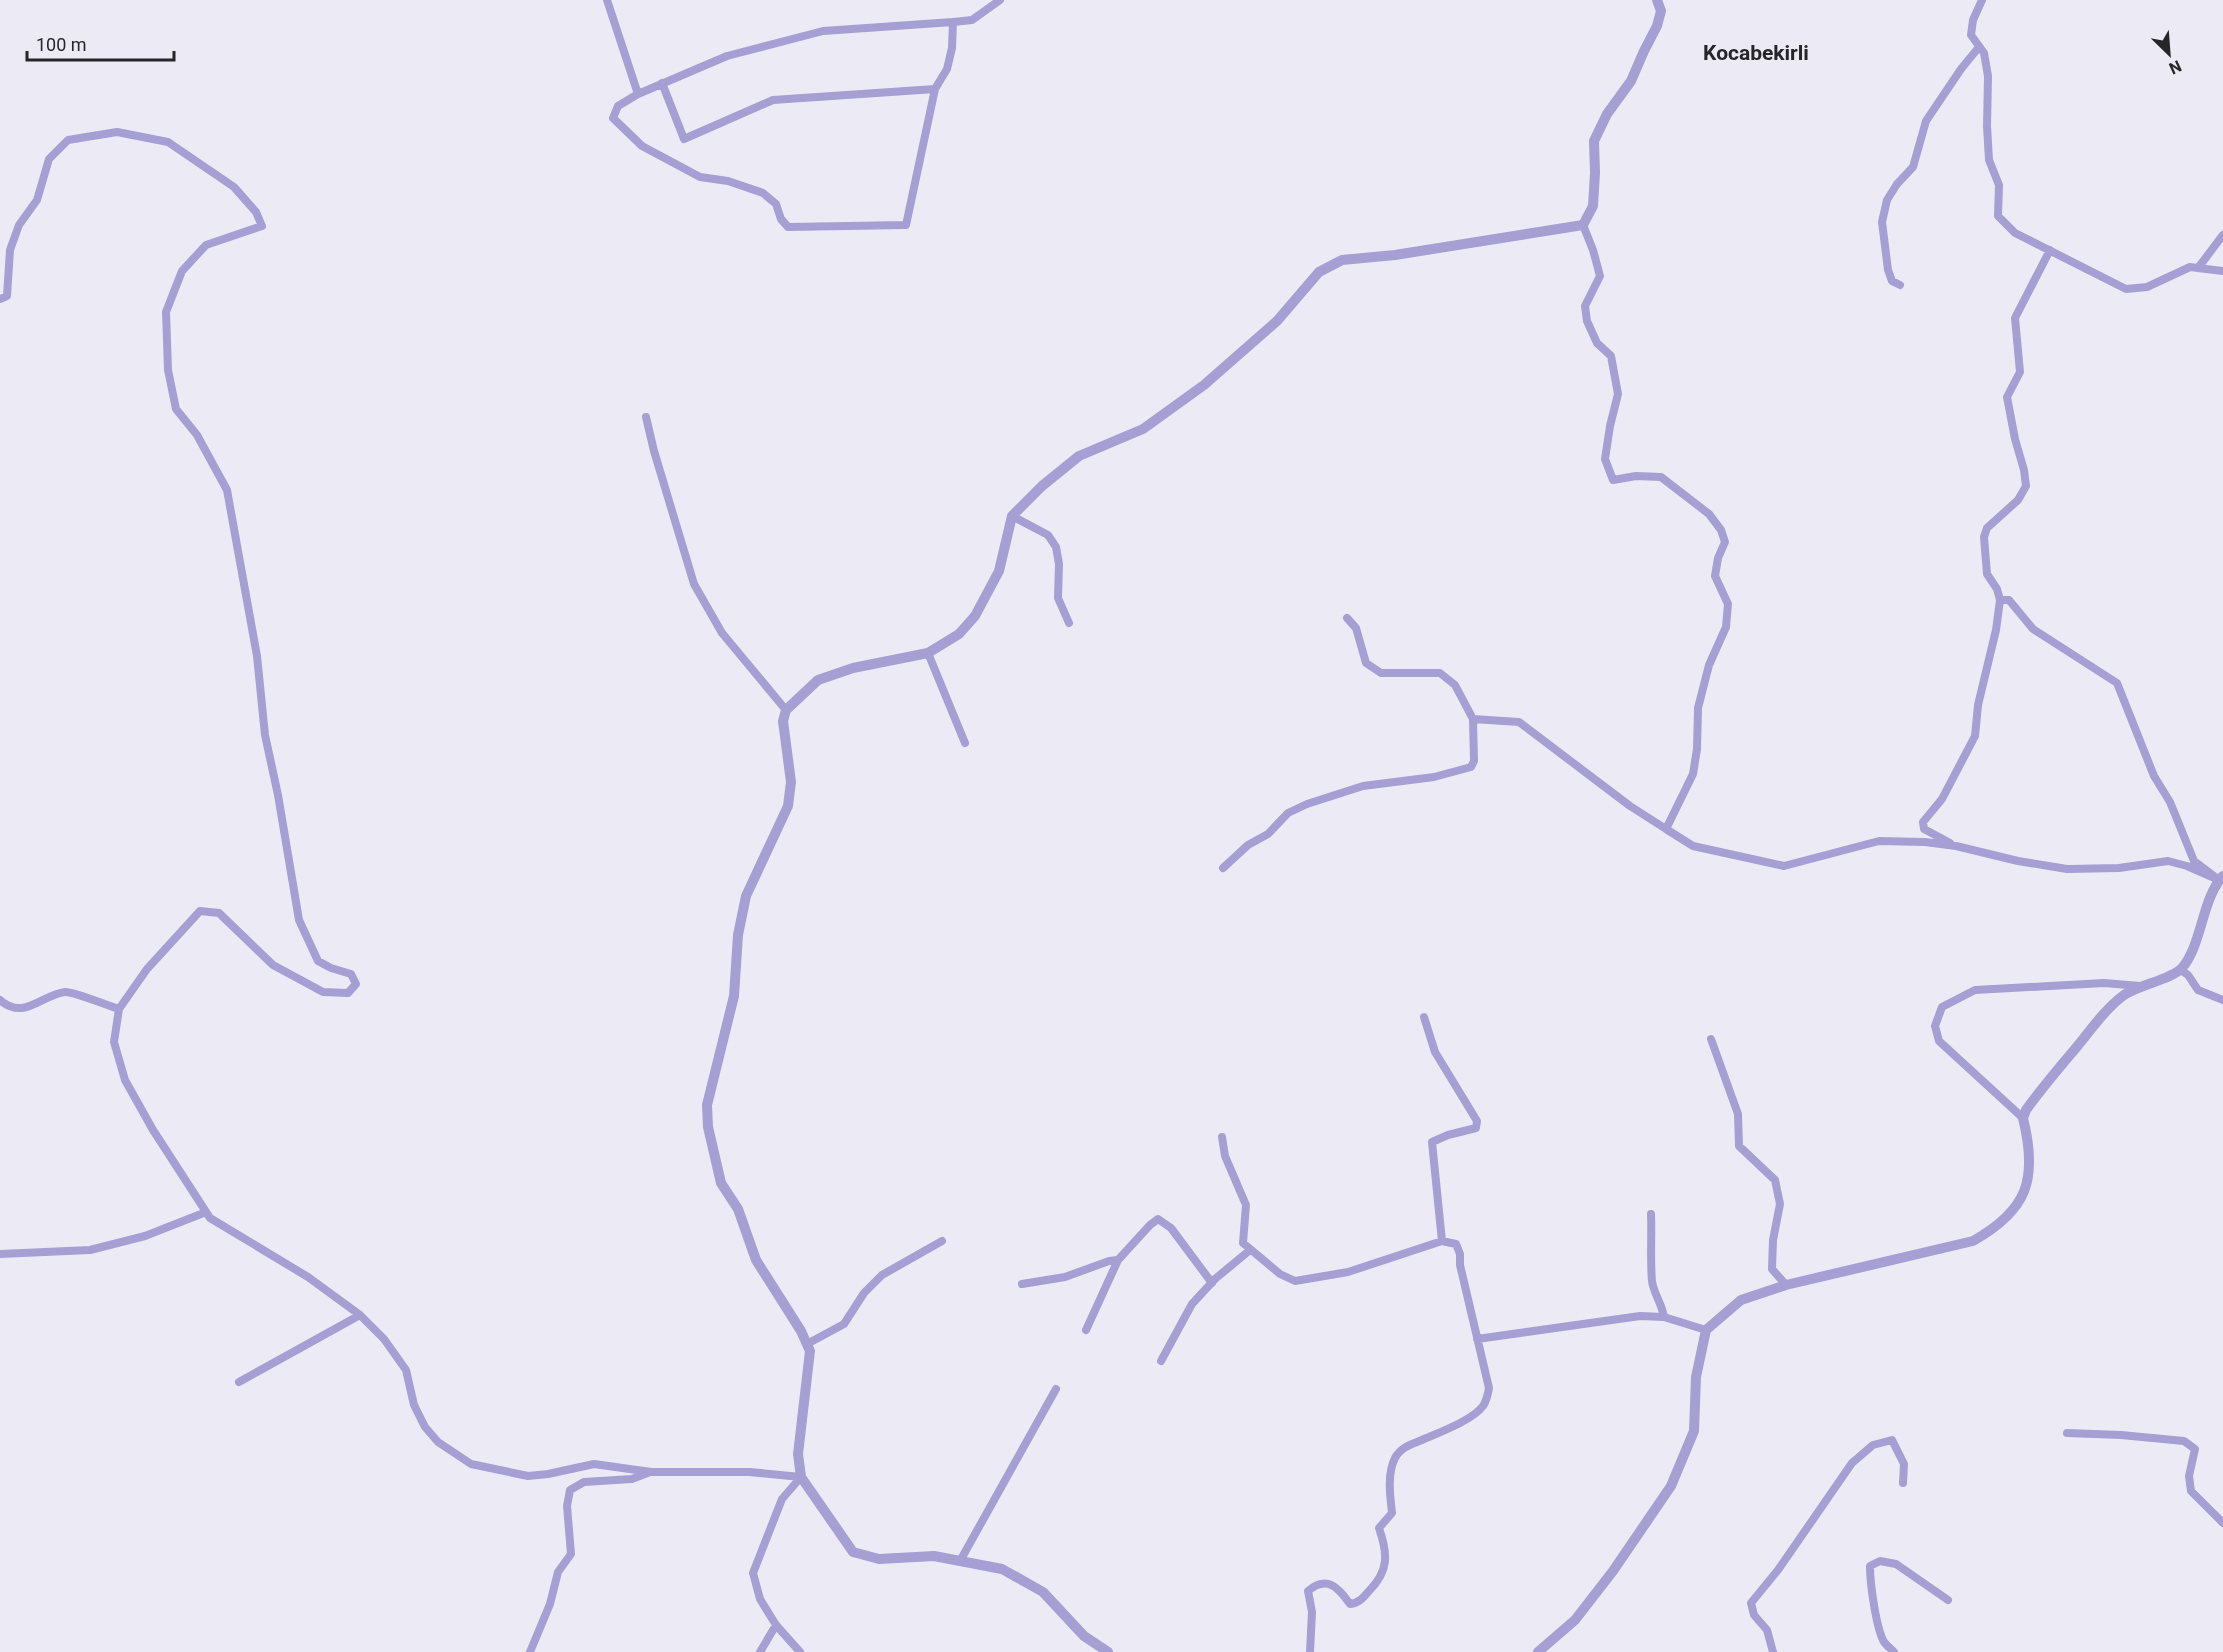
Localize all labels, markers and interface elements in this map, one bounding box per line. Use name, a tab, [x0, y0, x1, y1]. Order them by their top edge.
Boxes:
scale bar	[27, 24, 174, 62]
north arrow	[2139, 24, 2199, 84]
text: 100 m	[36, 34, 87, 55]
district label: Kocabekirli	[1703, 41, 1809, 65]
text: N	[2166, 56, 2184, 78]

